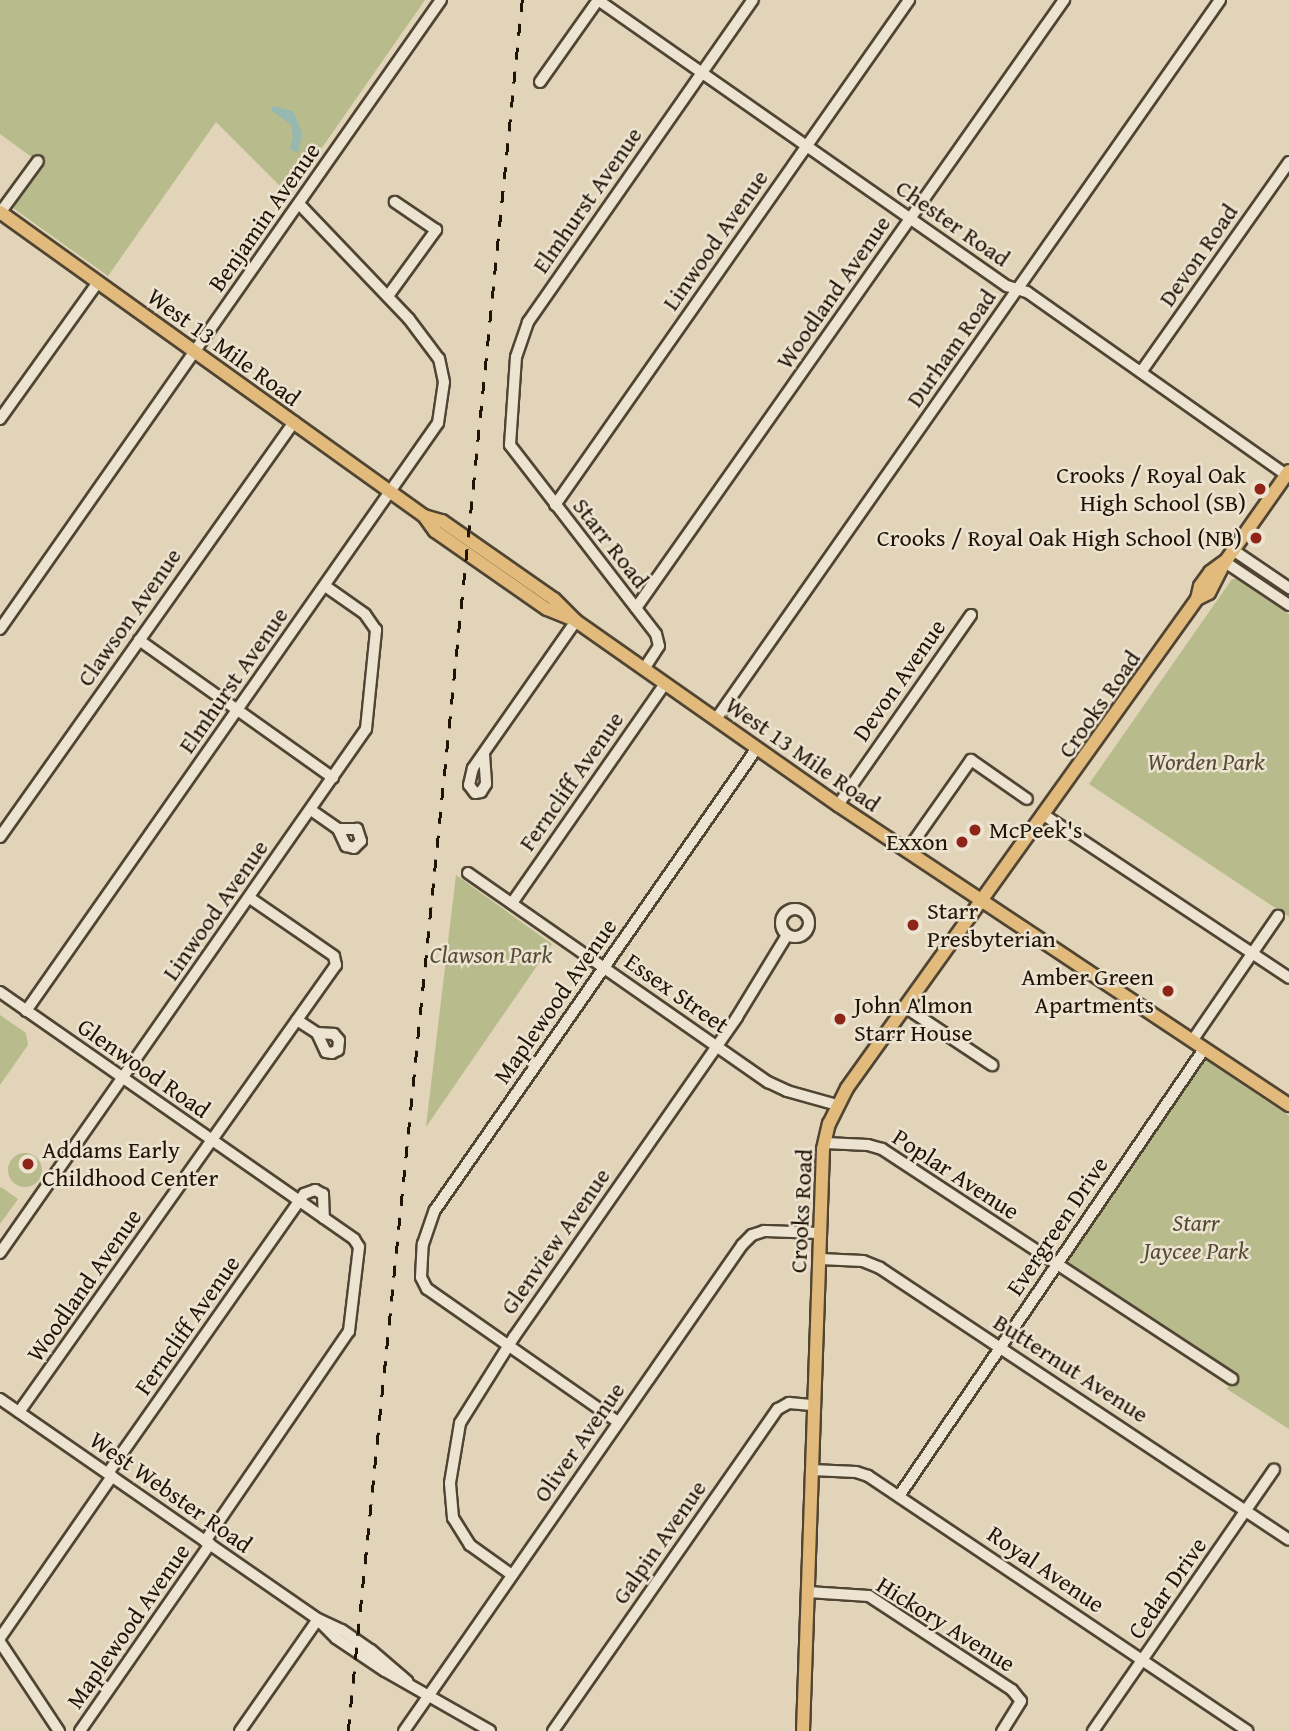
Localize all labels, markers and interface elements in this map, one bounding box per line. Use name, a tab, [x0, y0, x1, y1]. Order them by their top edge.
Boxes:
street label: Elmhurst Avenue	[526, 121, 648, 279]
street label: Benjamin Avenue	[202, 137, 326, 297]
street label: Linwood Avenue	[656, 164, 774, 316]
street label: Chester Road	[890, 173, 1016, 273]
street label: Devon Road	[1152, 198, 1244, 312]
street label: Woodland Avenue	[770, 210, 896, 374]
street label: West 13 Mile Road	[142, 282, 306, 412]
street label: Durham Road	[900, 283, 1002, 413]
place label: Crooks / Royal Oak High School (SB)	[1056, 461, 1246, 517]
marker: Crooks / Royal Oak High School (SB)	[1252, 481, 1268, 497]
street label: Starr Road	[567, 492, 655, 594]
place label: Crooks / Royal Oak High School (NB)	[877, 524, 1242, 552]
marker: Crooks / Royal Oak High School (NB)	[1248, 530, 1264, 546]
street label: Clawson Avenue	[71, 542, 187, 692]
street label: Elmhurst Avenue	[172, 601, 294, 759]
street label: Devon Avenue	[846, 614, 952, 746]
street label: Crooks Road	[1052, 645, 1146, 763]
street label: West 13 Mile Road	[720, 690, 886, 818]
street label: Ferncliff Avenue	[512, 706, 630, 856]
park label: Worden Park	[1147, 748, 1265, 776]
place label: McPeek's	[989, 816, 1083, 844]
marker: McPeek's	[967, 822, 983, 838]
place label: Exxon	[886, 828, 948, 856]
street label: Linwood Avenue	[156, 834, 274, 986]
marker: Exxon	[954, 834, 970, 850]
place label: Starr Presbyterian	[927, 897, 1056, 953]
street label: Maplewood Avenue	[487, 913, 623, 1089]
marker: Starr Presbyterian	[905, 917, 921, 933]
park label: Clawson Park	[430, 941, 552, 969]
street label: Essex Street	[619, 947, 735, 1039]
place label: Amber Green Apartments	[1021, 963, 1154, 1019]
marker: Amber Green Apartments	[1160, 983, 1176, 999]
place label: John Almon Starr House	[854, 991, 973, 1047]
marker: John Almon Starr House	[832, 1011, 848, 1027]
street label: Glenwood Road	[72, 1012, 216, 1124]
street label: Poplar Avenue	[887, 1122, 1025, 1226]
place label: Addams Early Childhood Center	[42, 1136, 218, 1192]
street label: Crooks Road	[783, 1148, 819, 1274]
street label: Evergreen Drive	[1000, 1151, 1114, 1301]
marker: Addams Early Childhood Center	[20, 1156, 36, 1172]
street label: Glenview Avenue	[494, 1162, 616, 1320]
street label: Woodland Avenue	[21, 1203, 147, 1367]
park label: Starr Jaycee Park	[1143, 1209, 1249, 1265]
street label: Ferncliff Avenue	[128, 1250, 246, 1400]
street label: Butternut Avenue	[988, 1307, 1154, 1429]
street label: Oliver Avenue	[527, 1377, 631, 1507]
street label: West Webster Road	[84, 1425, 258, 1559]
street label: Galpin Avenue	[606, 1475, 712, 1609]
street label: Royal Avenue	[982, 1519, 1110, 1619]
street label: Cedar Drive	[1122, 1532, 1212, 1644]
street label: Maplewood Avenue	[60, 1538, 196, 1714]
street label: Hickory Avenue	[871, 1570, 1021, 1678]

